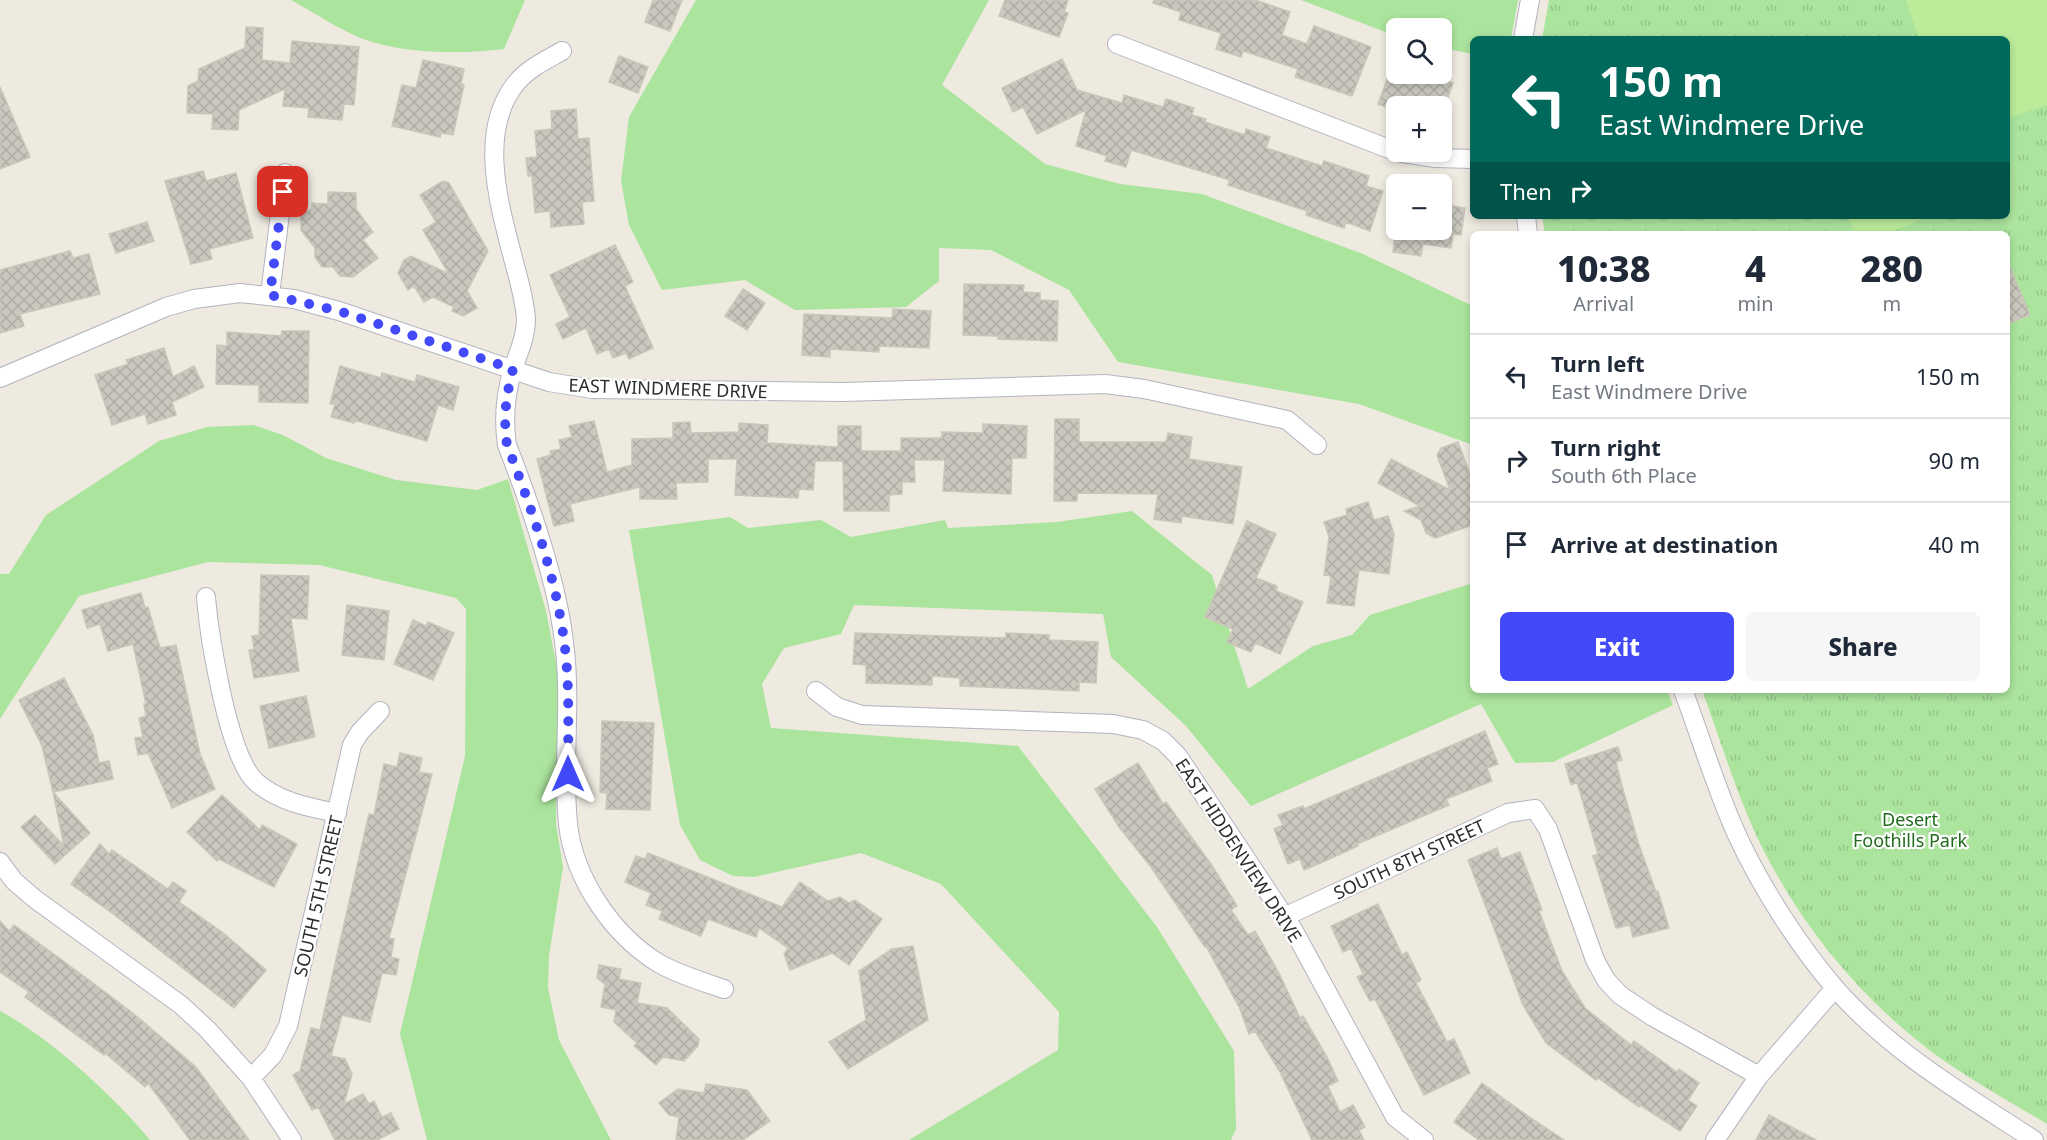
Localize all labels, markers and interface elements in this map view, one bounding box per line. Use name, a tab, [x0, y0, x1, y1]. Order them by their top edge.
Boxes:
map controls	[1386, 18, 1452, 240]
button: search	[1386, 18, 1452, 84]
text: 150 m	[1599, 52, 1723, 109]
icon: left	[1500, 60, 1578, 138]
button: +	[1386, 96, 1452, 162]
text: East Windmere Drive	[1599, 106, 1864, 143]
pin	[257, 166, 308, 217]
button: −	[1386, 174, 1452, 240]
icon: right	[1564, 174, 1597, 207]
icon: arrive	[266, 175, 299, 208]
text: Then	[1500, 176, 1552, 206]
text: 10:38	[1557, 244, 1650, 293]
text: 4	[1745, 244, 1766, 293]
text: 280	[1861, 244, 1923, 293]
text: Arrival	[1573, 290, 1634, 317]
text: min	[1737, 290, 1774, 317]
text: m	[1882, 290, 1901, 317]
text: Turn left	[1551, 348, 1645, 378]
icon: left	[1500, 360, 1533, 393]
text: 150 m	[1916, 361, 1980, 391]
street label: EAST WINDMERE DRIVE	[568, 373, 768, 403]
text: East Windmere Drive	[1551, 378, 1748, 405]
text: Turn right	[1551, 432, 1661, 462]
icon: right	[1500, 444, 1533, 477]
text: 90 m	[1929, 445, 1980, 475]
text: South 6th Place	[1551, 462, 1697, 489]
icon: arrive	[1500, 528, 1533, 561]
text: Arrive at destination	[1551, 529, 1778, 559]
text: 40 m	[1929, 529, 1980, 559]
button: Exit	[1500, 612, 1734, 681]
button: Share	[1746, 612, 1980, 681]
position arrow	[536, 742, 600, 806]
street label: EAST HIDDENVIEW DRIVE	[1170, 753, 1308, 947]
park label: Desert Foothills Park	[1853, 807, 1967, 852]
street label: SOUTH 5TH STREET	[288, 813, 348, 979]
street label: SOUTH 8TH STREET	[1329, 813, 1489, 905]

